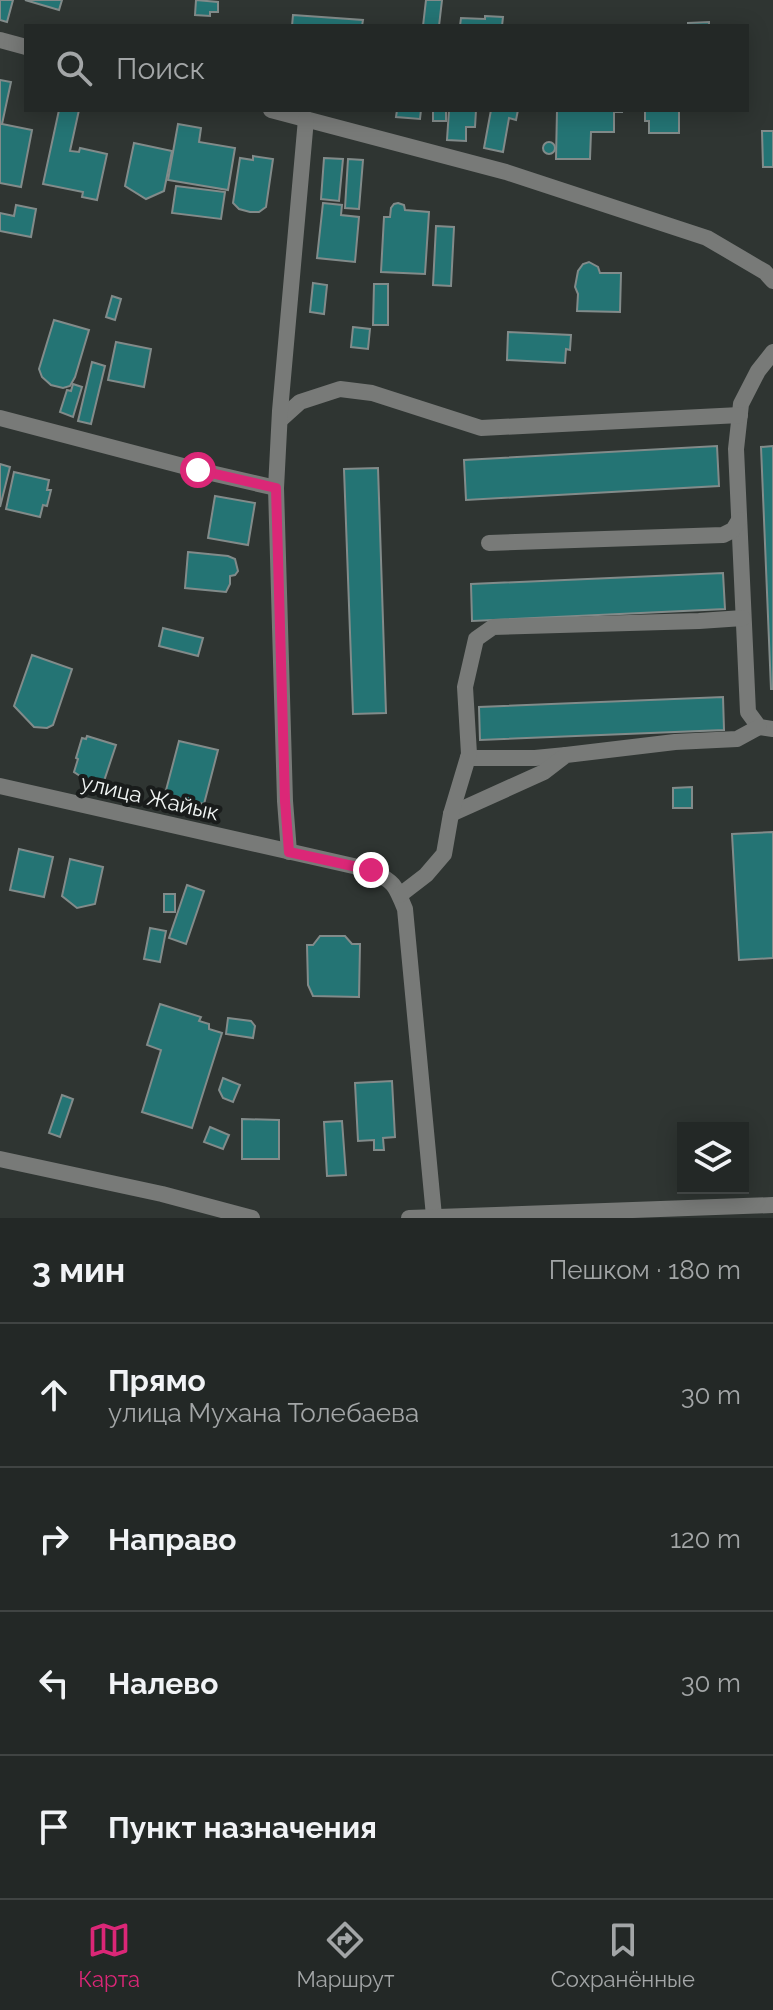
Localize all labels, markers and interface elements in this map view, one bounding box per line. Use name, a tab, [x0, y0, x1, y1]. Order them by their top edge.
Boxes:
search box	[24, 24, 749, 112]
icon: search	[52, 46, 96, 90]
text: Поиск	[116, 51, 205, 86]
route start	[180, 452, 216, 488]
street label: улица Жайык	[78, 768, 222, 826]
route end	[353, 852, 389, 888]
map controls	[677, 1122, 749, 1194]
button: layers	[677, 1122, 749, 1194]
text: 3 мин	[32, 1250, 125, 1290]
text: Пешком · 180 m	[549, 1255, 741, 1285]
text: Прямо	[108, 1363, 206, 1398]
icon: ahead	[32, 1373, 76, 1417]
text: 30 m	[681, 1380, 741, 1410]
text: улица Мухана Толебаева	[108, 1398, 419, 1428]
icon: right	[32, 1517, 76, 1561]
text: Направо	[108, 1522, 237, 1557]
text: 120 m	[670, 1524, 741, 1554]
icon: left	[32, 1661, 76, 1705]
text: Налево	[108, 1666, 218, 1701]
text: 30 m	[681, 1668, 741, 1698]
icon: arrive	[32, 1805, 76, 1849]
text: Пункт назначения	[108, 1810, 377, 1845]
tab: Карта	[78, 1918, 140, 1992]
tab: Маршрут	[296, 1918, 394, 1992]
tab: Сохранённые	[551, 1918, 695, 1992]

